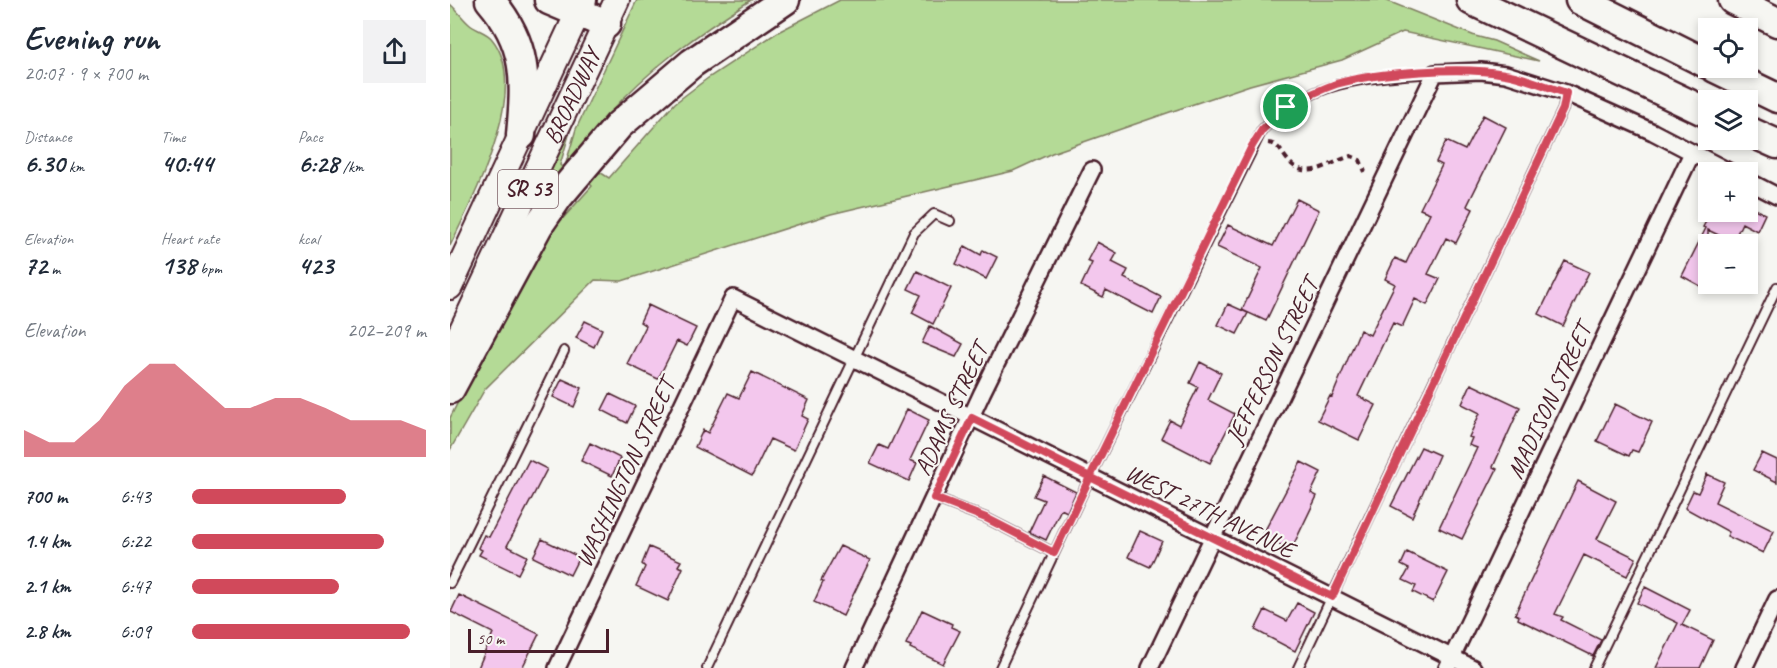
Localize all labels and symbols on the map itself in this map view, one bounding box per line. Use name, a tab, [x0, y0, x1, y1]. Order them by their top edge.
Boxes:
street label: BROADWAY	[537, 40, 609, 149]
pin	[1260, 81, 1311, 132]
road number: SR 53	[498, 170, 558, 208]
street label: JEFFERSON STREET	[1218, 269, 1327, 450]
street label: MADISON STREET	[1500, 313, 1601, 483]
street label: ADAMS STREET	[907, 333, 997, 480]
street label: WASHINGTON STREET	[568, 369, 684, 572]
street label: WEST 27TH AVENUE	[1121, 457, 1302, 566]
scale bar	[468, 626, 609, 654]

